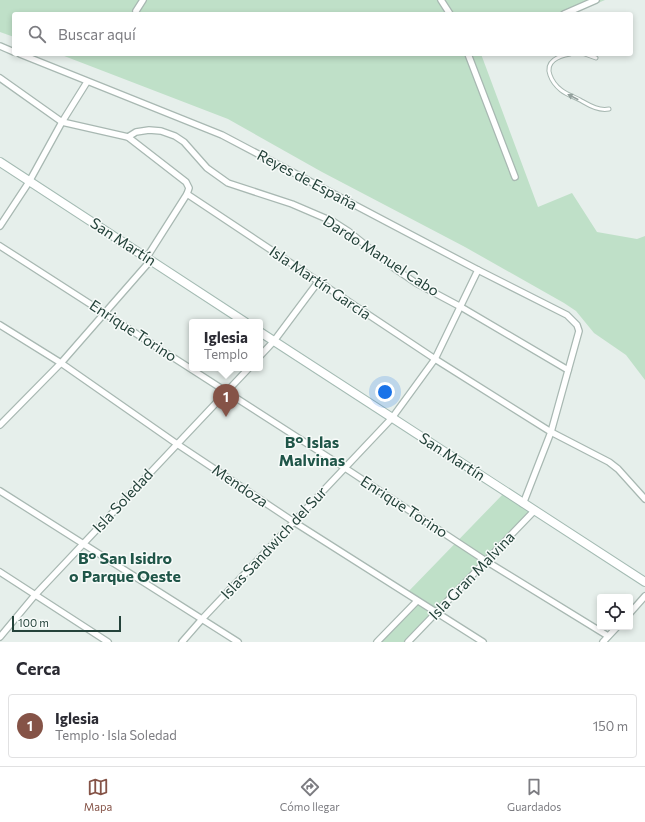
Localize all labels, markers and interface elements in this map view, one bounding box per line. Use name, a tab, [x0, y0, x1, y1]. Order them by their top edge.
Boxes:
search box	[12, 12, 633, 56]
icon: search	[26, 23, 48, 45]
text: Buscar aquí	[58, 25, 136, 43]
one-way arrow	[567, 93, 579, 100]
street label: Reyes de España	[254, 145, 361, 213]
street label: Dardo Manuel Cabo	[320, 211, 443, 299]
street label: San Martín	[87, 213, 160, 269]
street label: Isla Martín García	[266, 242, 375, 323]
street label: Enrique Torino	[87, 295, 180, 365]
popup	[189, 319, 263, 371]
text: Iglesia	[204, 328, 248, 346]
text: Templo	[204, 346, 248, 362]
your location	[375, 382, 395, 402]
pin: 1	[213, 384, 239, 417]
street label: San Martín	[416, 428, 489, 484]
district label: B° Islas Malvinas	[279, 432, 345, 469]
street label: Mendoza	[209, 460, 272, 510]
street label: Isla Soledad	[88, 465, 156, 536]
street label: Enrique Torino	[358, 471, 451, 541]
street label: Islas Sandwich del Sur	[216, 482, 330, 602]
street label: Isla Gran Malvina	[425, 527, 518, 623]
district label: B° San Isidro o Parque Oeste	[69, 548, 181, 585]
map controls	[597, 594, 633, 630]
button: locate	[597, 594, 633, 630]
scale bar	[12, 614, 121, 633]
text: 100 m	[18, 616, 49, 629]
text: Cerca	[16, 658, 61, 679]
text: Iglesia	[55, 709, 99, 727]
text: 1	[27, 718, 33, 734]
text: 150 m	[593, 718, 628, 734]
text: Templo · Isla Soledad	[55, 727, 177, 743]
tab: Mapa	[84, 776, 112, 813]
tab: Cómo llegar	[280, 776, 340, 813]
tab: Guardados	[507, 776, 561, 813]

